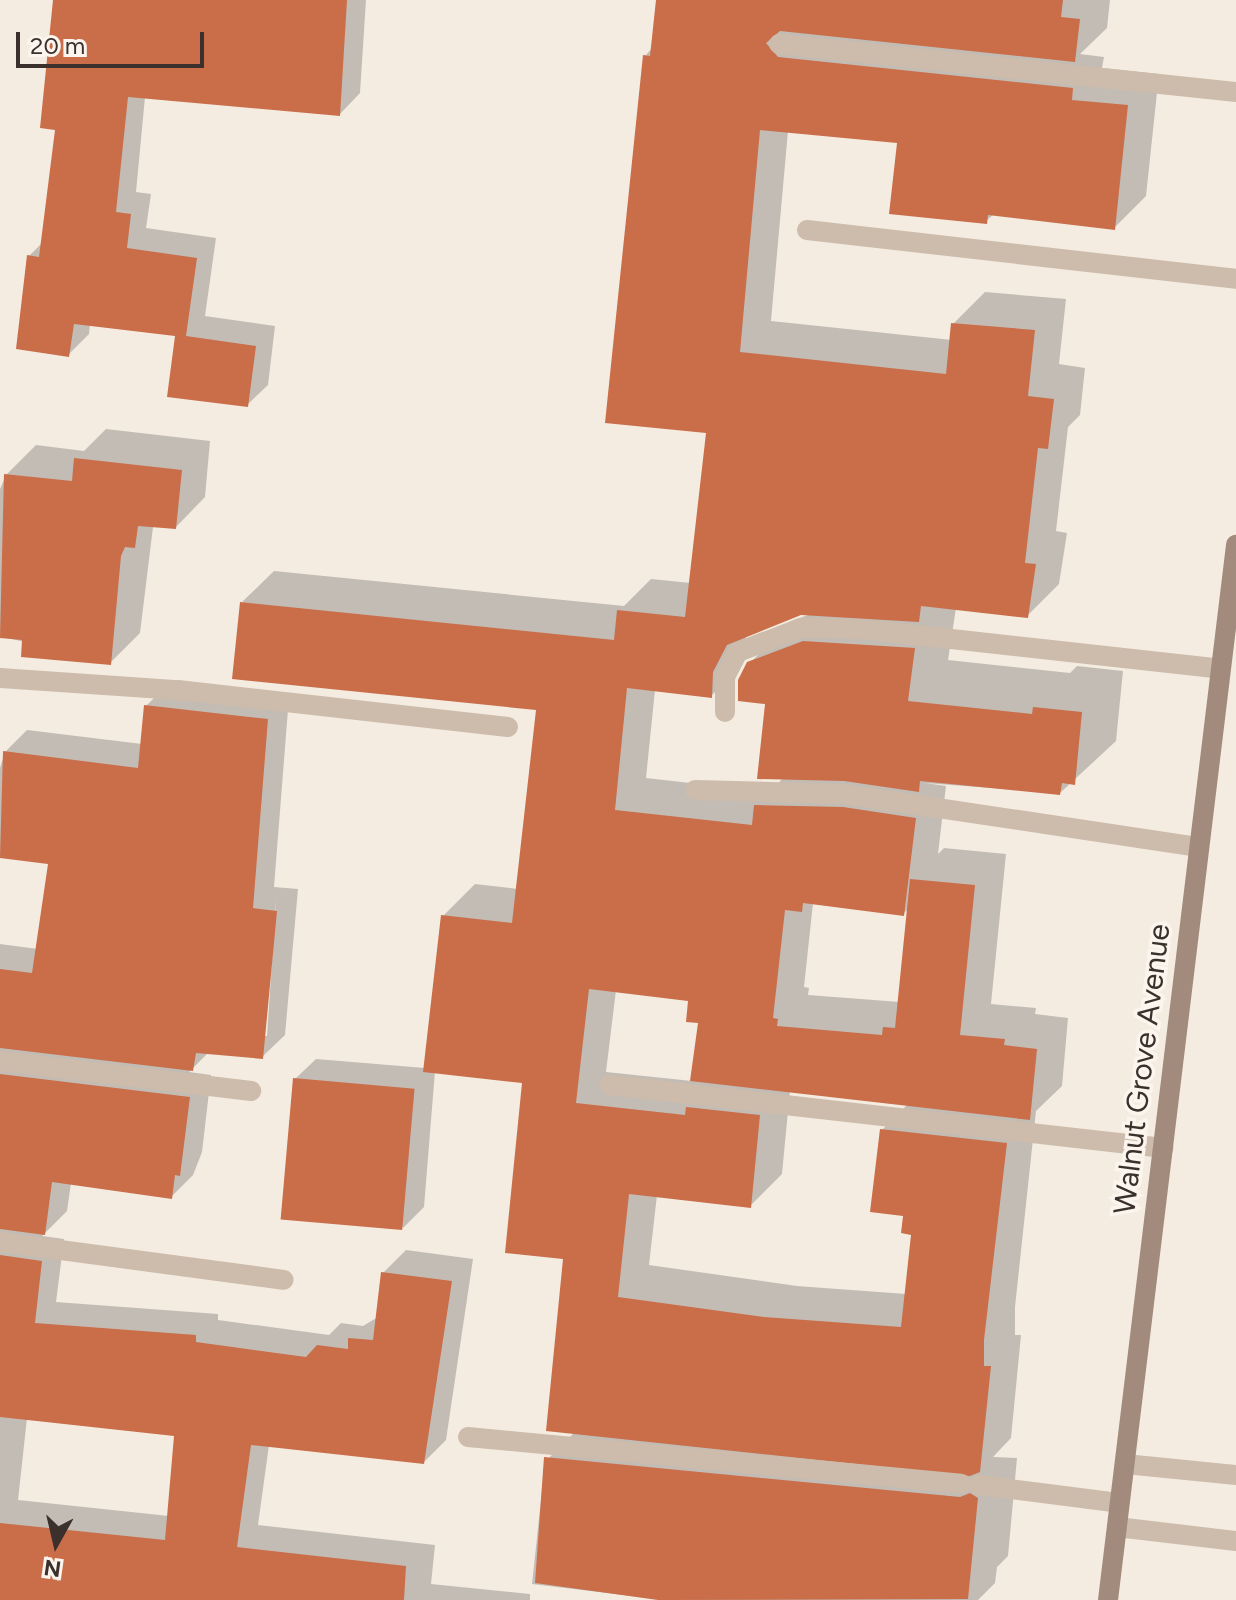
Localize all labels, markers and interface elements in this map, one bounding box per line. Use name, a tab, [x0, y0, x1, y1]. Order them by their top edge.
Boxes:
scale bar	[20, 16, 208, 66]
text: 20 m	[30, 31, 85, 60]
street label: Walnut Grove Avenue	[1106, 922, 1178, 1216]
north arrow	[16, 1504, 96, 1584]
text: N	[42, 1554, 63, 1583]

